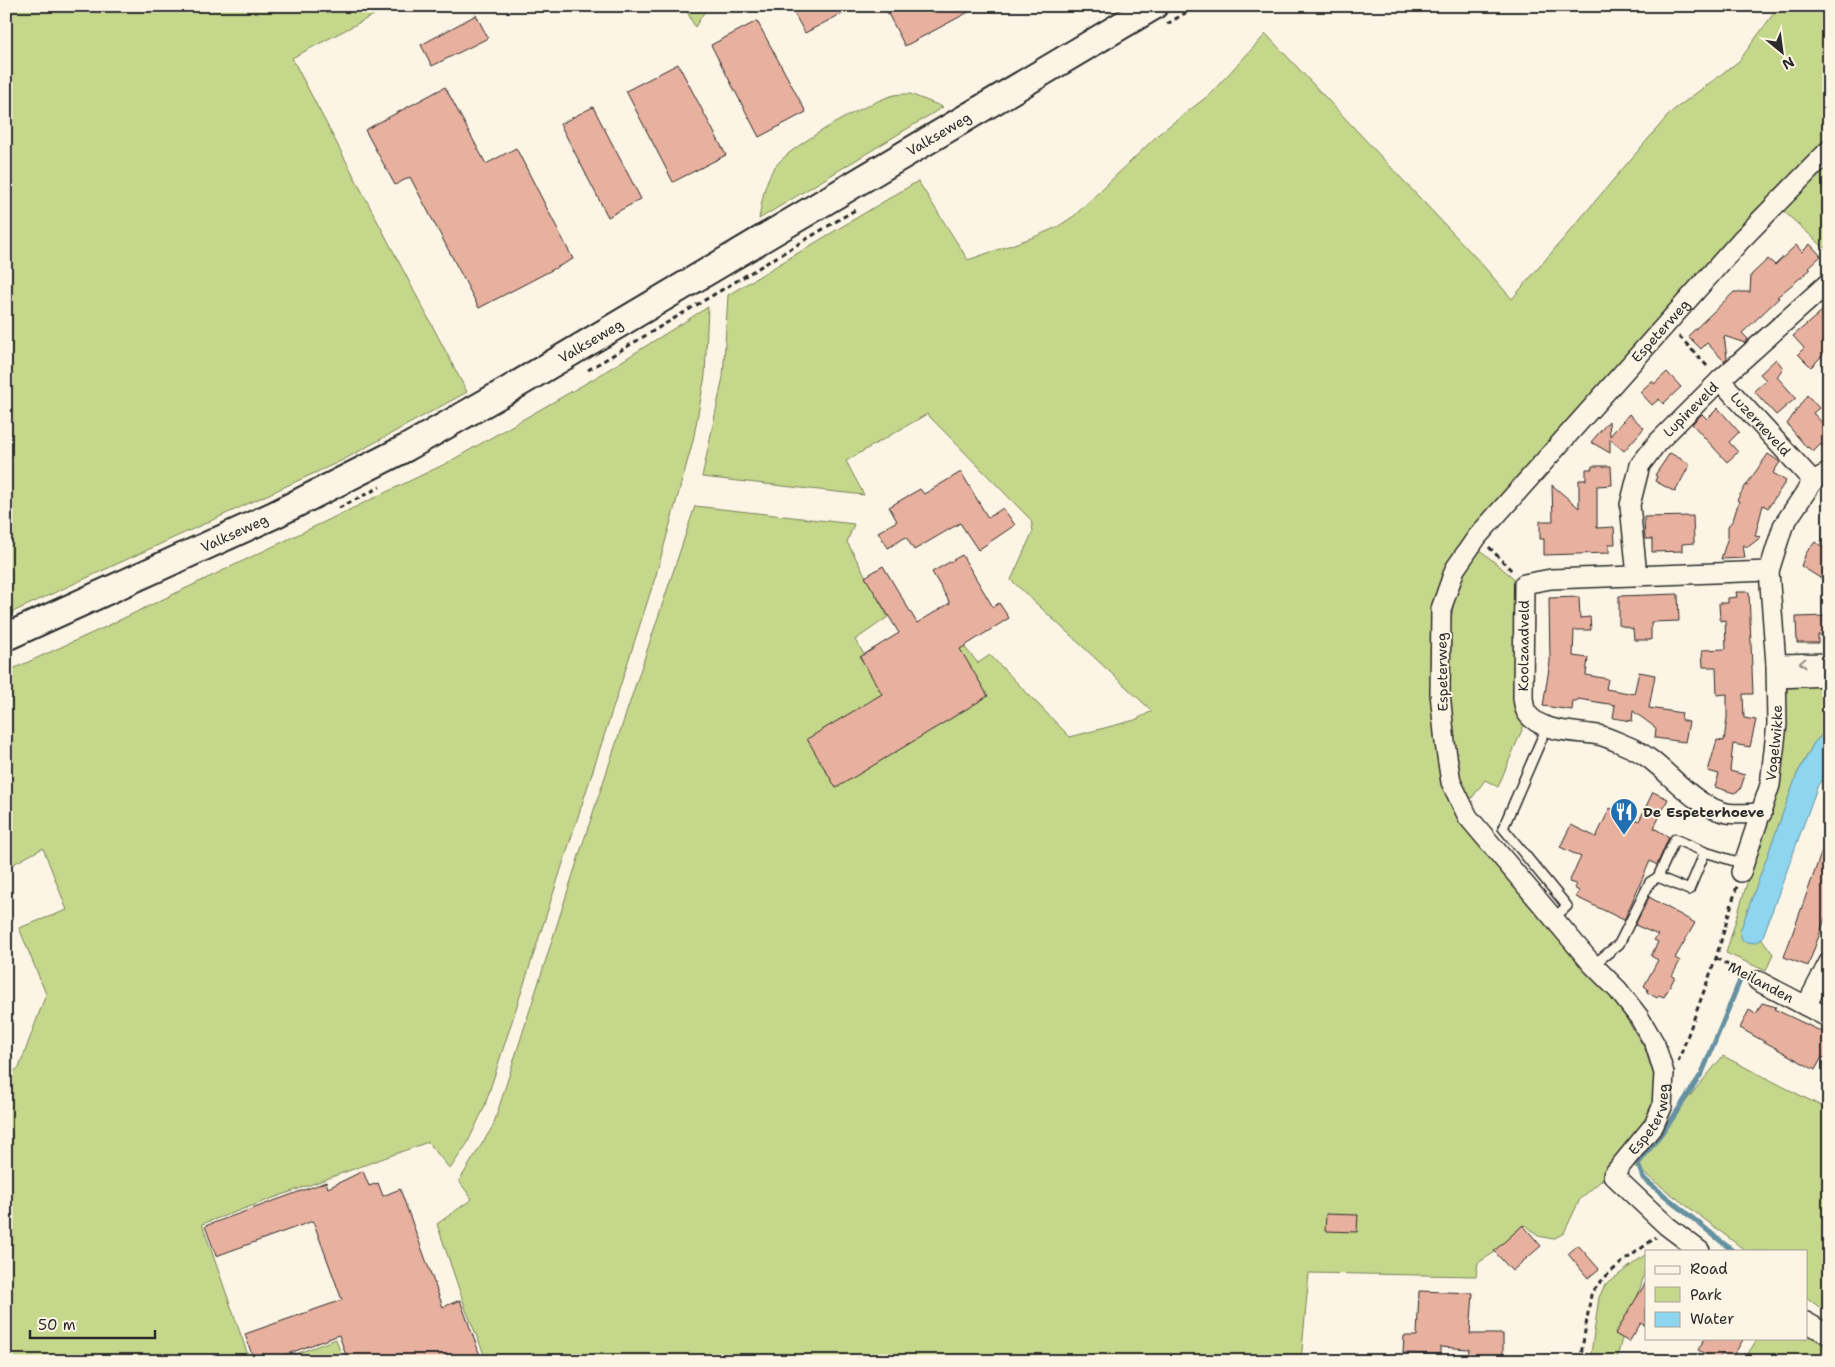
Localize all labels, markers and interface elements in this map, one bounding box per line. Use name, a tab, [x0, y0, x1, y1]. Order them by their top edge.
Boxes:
north arrow	[1758, 28, 1808, 78]
text: N	[1779, 53, 1798, 74]
street label: Valkseweg	[903, 108, 974, 160]
street label: Espeterweg	[1627, 295, 1693, 366]
street label: Valkseweg	[555, 315, 626, 367]
street label: Lupineveld	[1659, 378, 1722, 441]
street label: Luzerneveld	[1727, 388, 1795, 460]
street label: Valkseweg	[198, 510, 271, 556]
street label: Koolzaadveld	[1514, 600, 1533, 692]
street label: Espeterweg	[1432, 632, 1452, 712]
one-way arrow	[1798, 658, 1806, 668]
street label: Vogelwikke	[1762, 705, 1786, 782]
restaurant icon: De Espeterhoeve	[1609, 797, 1639, 836]
place label: De Espeterhoeve	[1643, 803, 1764, 821]
street label: Meilanden	[1725, 957, 1797, 1007]
street label: Espeterweg	[1624, 1083, 1672, 1158]
legend	[1645, 1250, 1808, 1340]
text: Road	[1690, 1259, 1728, 1279]
text: Park	[1690, 1285, 1722, 1305]
scale bar	[30, 1307, 155, 1339]
text: Water	[1690, 1309, 1734, 1329]
text: 50 m	[38, 1315, 76, 1335]

